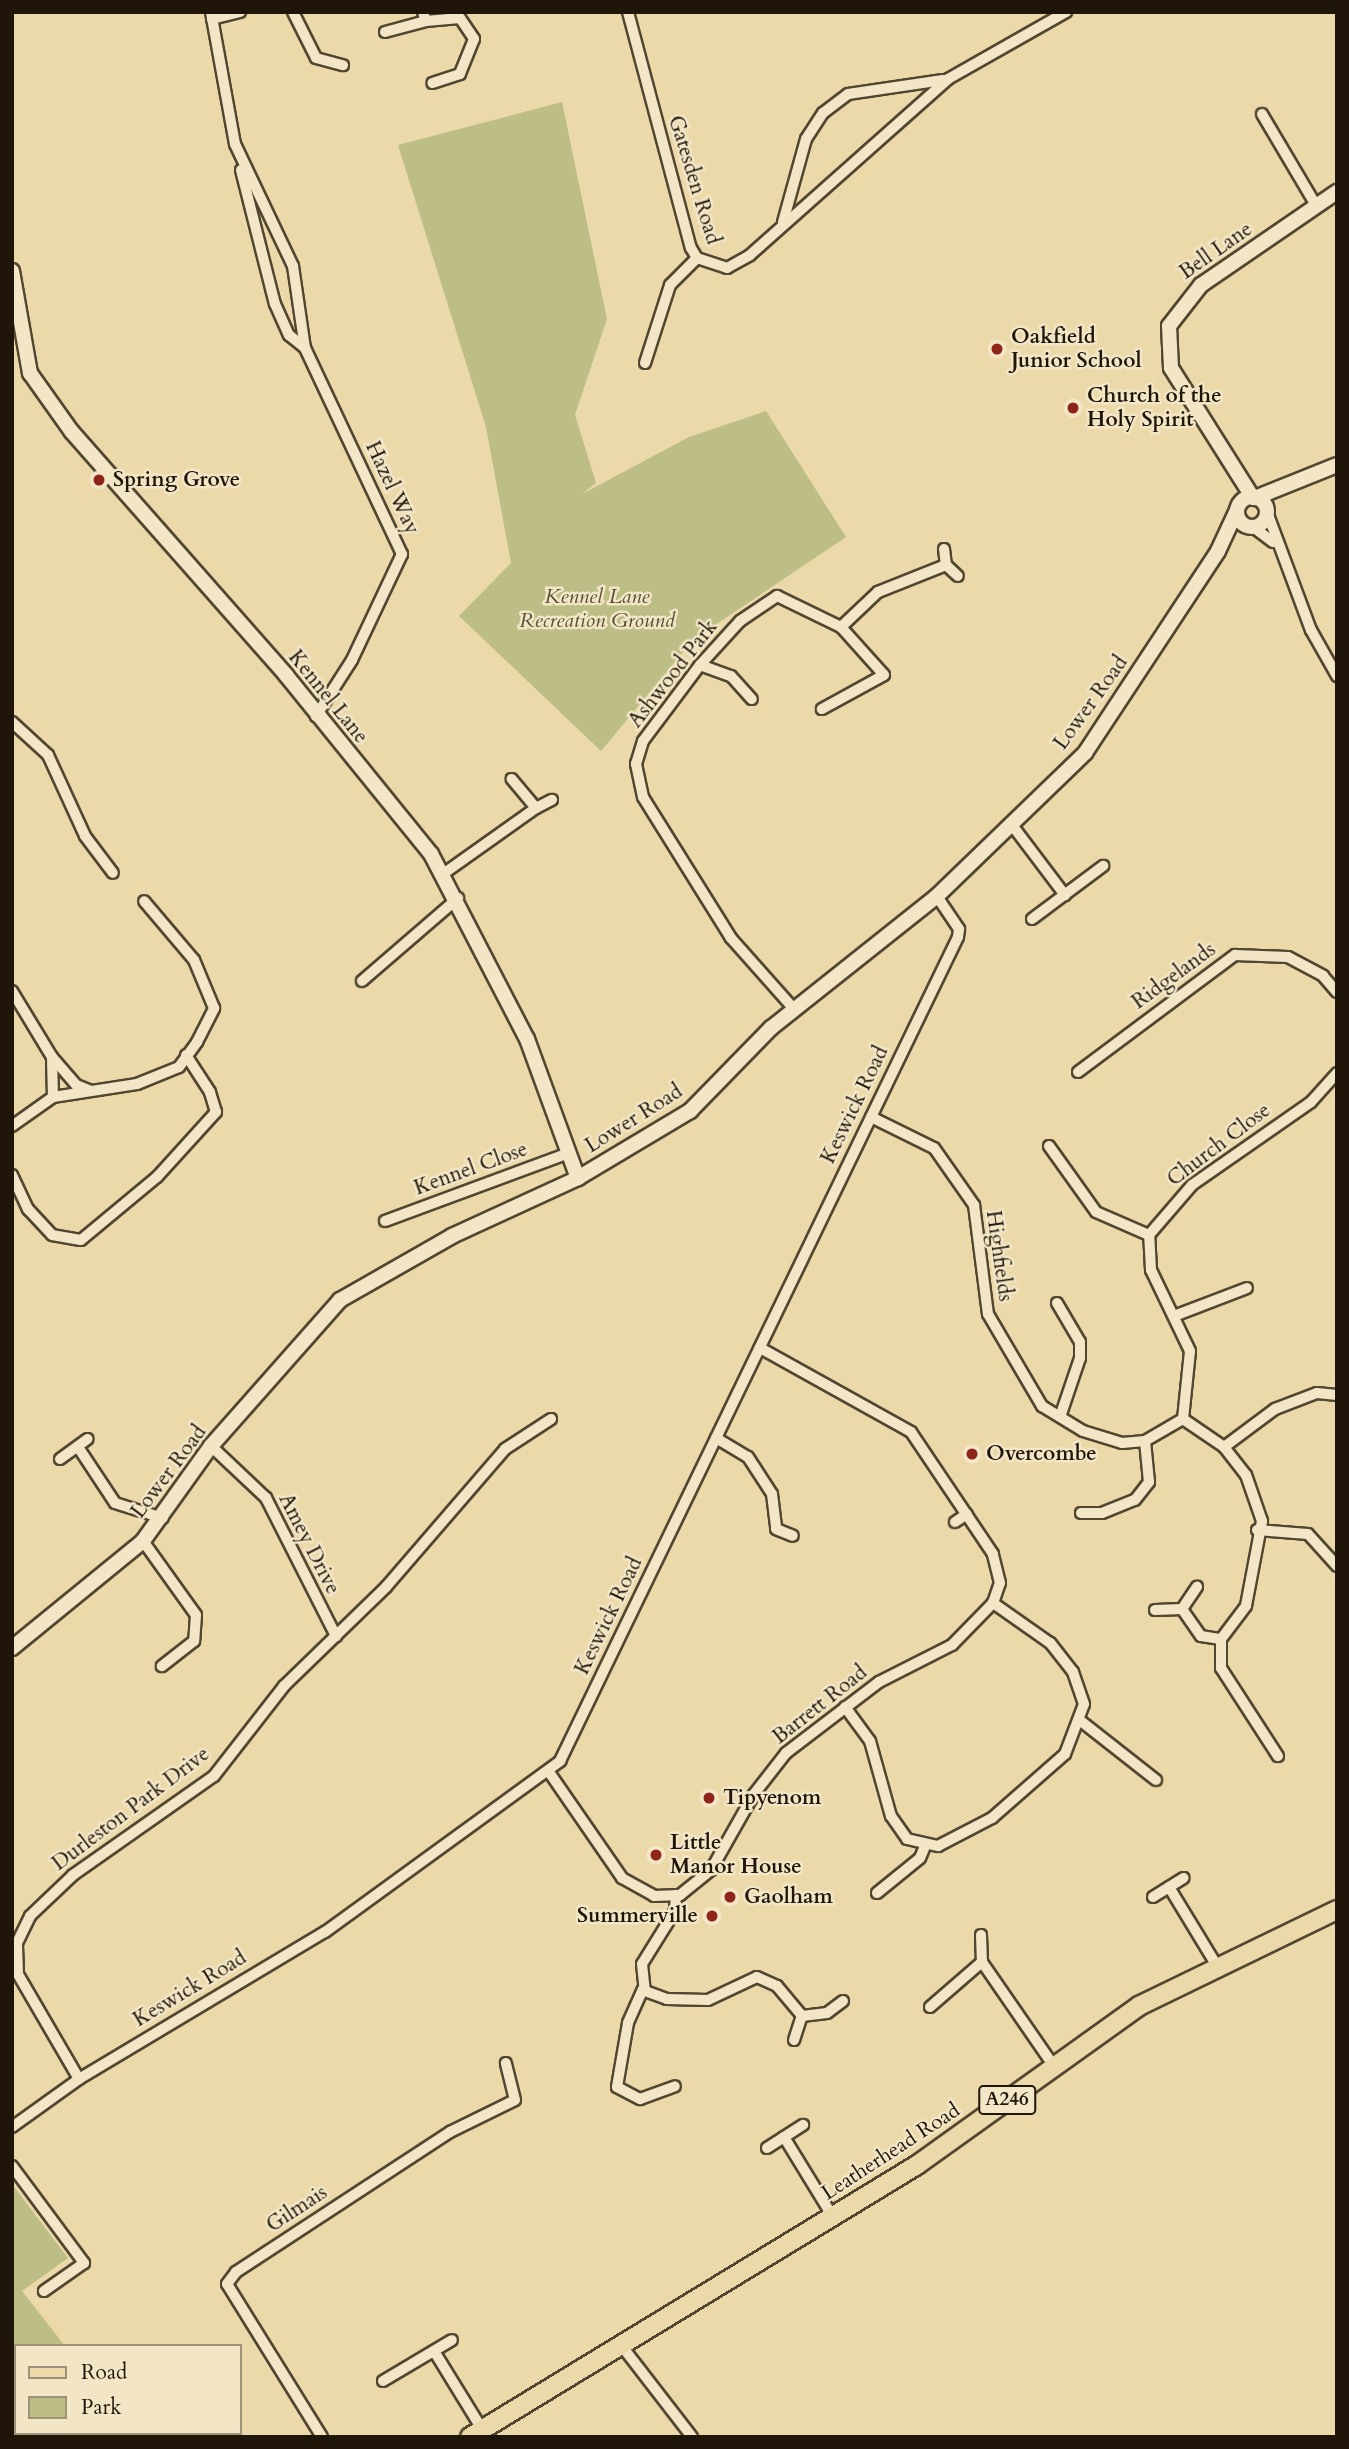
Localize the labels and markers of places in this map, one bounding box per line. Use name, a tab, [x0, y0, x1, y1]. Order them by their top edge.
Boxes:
place label: Oakfield Junior School	[1011, 324, 1142, 374]
marker: Oakfield Junior School	[989, 341, 1005, 357]
place label: Church of the Holy Spirit	[1087, 383, 1222, 433]
marker: Church of the Holy Spirit	[1065, 400, 1081, 416]
place label: Spring Grove	[113, 467, 240, 493]
marker: Spring Grove	[91, 472, 107, 488]
place label: Overcombe	[986, 1441, 1097, 1467]
marker: Overcombe	[964, 1446, 980, 1462]
place label: Tipyenom	[723, 1785, 821, 1811]
marker: Tipyenom	[701, 1790, 717, 1806]
place label: Little Manor House	[670, 1830, 802, 1880]
marker: Little Manor House	[648, 1847, 664, 1863]
place label: Gaolham	[744, 1884, 833, 1910]
marker: Gaolham	[722, 1889, 738, 1905]
place label: Summerville	[577, 1903, 698, 1929]
marker: Summerville	[704, 1908, 720, 1924]

